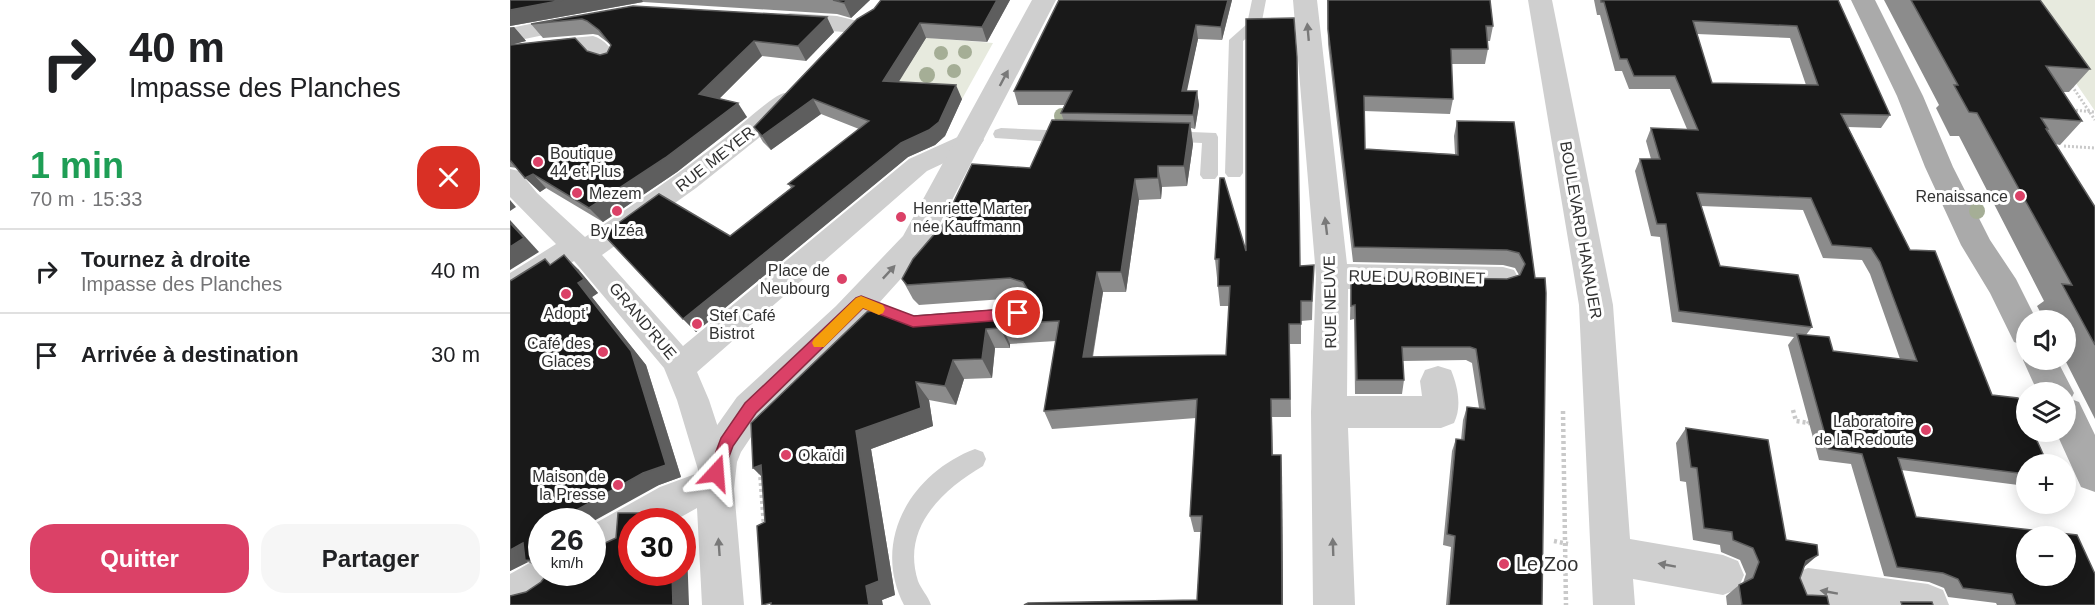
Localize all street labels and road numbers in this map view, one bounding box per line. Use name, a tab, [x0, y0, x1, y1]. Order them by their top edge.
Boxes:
street label: RUE MEYER	[672, 123, 758, 195]
street label: BOULEVARD HANAUER	[1557, 140, 1605, 320]
street label: RUE NEUVE	[1321, 255, 1339, 349]
street label: RUE DU ROBINET	[1348, 267, 1486, 287]
street label: GRAND'RUE	[606, 279, 680, 363]

